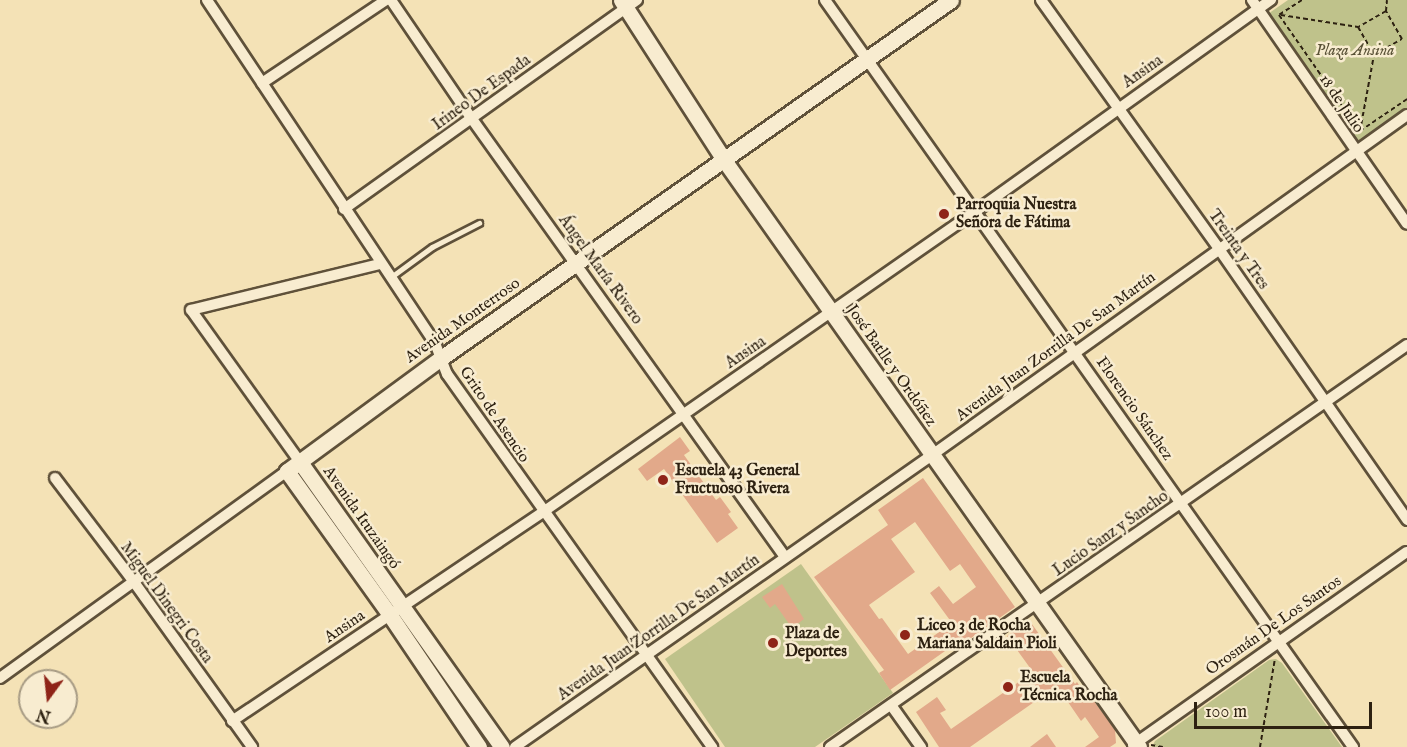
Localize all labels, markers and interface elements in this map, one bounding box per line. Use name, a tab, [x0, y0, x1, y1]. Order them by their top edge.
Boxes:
park label: Plaza Ansina	[1316, 41, 1394, 61]
street label: Irineo De Espada	[429, 51, 535, 135]
street label: Ansina	[1119, 51, 1167, 93]
street label: 18 de Julio	[1314, 71, 1368, 137]
place label: Parroquia Nuestra Señora de Fátima	[956, 195, 1076, 233]
street label: Treinta y Tres	[1203, 206, 1273, 294]
marker: Parroquia Nuestra Señora de Fátima	[937, 207, 951, 221]
street label: Ángel María Rivero	[554, 211, 646, 329]
street label: Avenida Juan Zorrilla De San Martín	[953, 268, 1159, 426]
street label: Avenida Monterroso	[402, 274, 524, 368]
street label: José Batlle y Ordóñez	[842, 301, 940, 431]
street label: Ansina	[722, 333, 770, 373]
street label: Florencio Sánchez	[1091, 354, 1177, 464]
street label: Grito de Asencio	[455, 363, 533, 467]
place label: Escuela 43 General Fructuoso Rivera	[675, 461, 799, 499]
street label: Avenida Ituzaingó	[318, 463, 404, 573]
marker: Escuela 43 General Fructuoso Rivera	[656, 473, 670, 487]
street label: Lucio Sanz y Sancho	[1050, 487, 1172, 581]
street label: Miguel Dinegri Costa	[116, 539, 216, 667]
street label: Avenida Juan Zorrilla De San Martín	[554, 551, 764, 705]
street label: Orosmán De Los Santos	[1203, 572, 1345, 680]
street label: Ansina	[321, 607, 369, 647]
place label: Liceo 3 de Rocha Mariana Saldain Pioli	[917, 616, 1057, 654]
place label: Plaza de Deportes	[785, 624, 847, 662]
marker: Liceo 3 de Rocha Mariana Saldain Pioli	[898, 628, 912, 642]
marker: Plaza de Deportes	[766, 636, 780, 650]
place label: Escuela Técnica Rocha	[1020, 668, 1118, 706]
north arrow	[18, 669, 78, 729]
marker: Escuela Técnica Rocha	[1001, 680, 1015, 694]
scale bar	[1197, 690, 1376, 728]
text: 100 m	[1205, 701, 1247, 724]
text: N	[35, 703, 53, 726]

